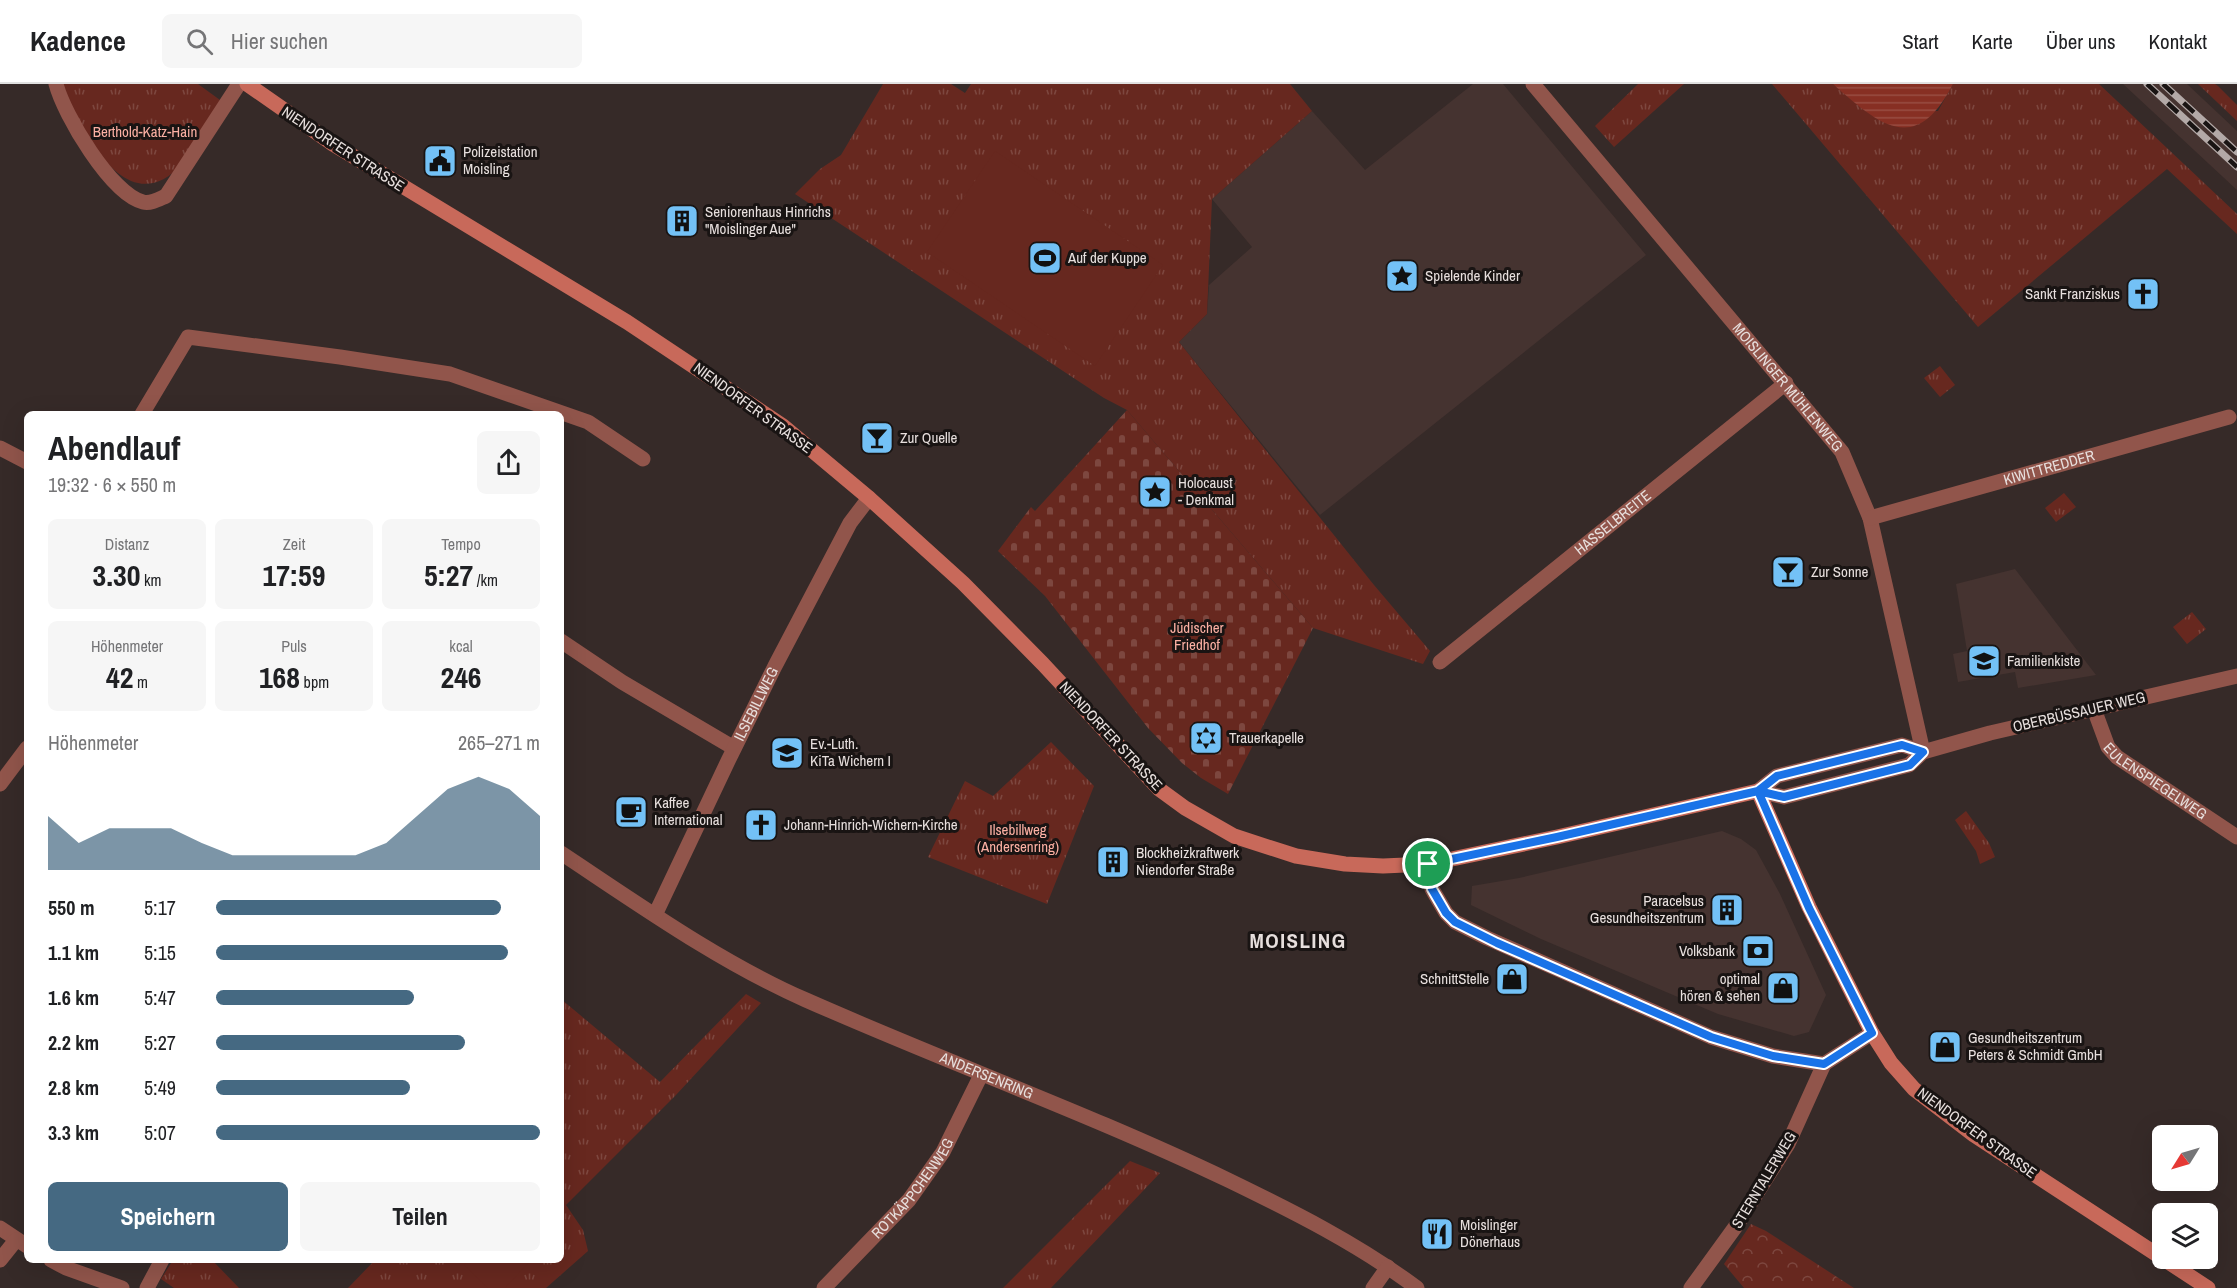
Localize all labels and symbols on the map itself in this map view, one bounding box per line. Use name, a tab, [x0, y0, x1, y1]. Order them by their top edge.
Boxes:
street label: NIENDORFER STRASSE	[278, 101, 409, 196]
park label: Berthold-Katz-Hain	[93, 121, 197, 142]
place label: Polizeistation Moisling	[463, 141, 538, 179]
public building icon: Polizeistation Moisling	[422, 143, 458, 179]
place label: Seniorenhaus Hinrichs "Moislinger Aue"	[705, 201, 831, 239]
building icon: Seniorenhaus Hinrichs "Moislinger Aue"	[664, 203, 700, 239]
sports icon: Auf der Kuppe	[1027, 240, 1063, 276]
place label: Auf der Kuppe	[1067, 247, 1147, 268]
place icon: Spielende Kinder	[1384, 258, 1420, 294]
place label: Spielende Kinder	[1425, 265, 1520, 286]
church icon: Sankt Franziskus	[2125, 276, 2161, 312]
place label: Sankt Franziskus	[2025, 283, 2120, 304]
street label: MOISLINGER MÜHLENWEG	[1728, 318, 1848, 456]
street label: NIENDORFER STRASSE	[690, 357, 817, 458]
bar icon: Zur Quelle	[859, 420, 895, 456]
place label: Zur Quelle	[900, 427, 958, 448]
street label: KIWITTREDDER	[2001, 444, 2097, 490]
place label: Holocaust - Denkmal	[1178, 472, 1234, 510]
place icon: Holocaust - Denkmal	[1137, 474, 1173, 510]
street label: HASSELBREITE	[1570, 485, 1655, 560]
bar icon: Zur Sonne	[1770, 554, 1806, 590]
place label: Zur Sonne	[1811, 561, 1869, 582]
park label: Jüdischer Friedhof	[1170, 617, 1224, 655]
school or university icon: Familienkiste	[1966, 643, 2002, 679]
place label: Familienkiste	[2007, 650, 2080, 671]
street label: ILSEBILLWEG	[728, 663, 783, 745]
street label: NIENDORFER STRASSE	[1055, 677, 1168, 795]
street label: OBERBÜSSAUER WEG	[2011, 686, 2147, 737]
synagogue icon: Trauerkapelle	[1188, 720, 1224, 756]
place label: Trauerkapelle	[1229, 727, 1304, 748]
place label: Ev.-Luth. KiTa Wichern I	[810, 733, 891, 771]
school or university icon: Ev.-Luth. KiTa Wichern I	[769, 735, 805, 771]
street label: EULENSPIEGELWEG	[2099, 738, 2211, 824]
place label: Kaffee International	[654, 792, 722, 830]
cafe icon: Kaffee International	[613, 794, 649, 830]
church icon: Johann-Hinrich-Wichern-Kirche	[743, 807, 779, 843]
place label: Johann-Hinrich-Wichern-Kirche	[784, 814, 958, 835]
park label: Ilsebillweg (Andersenring)	[977, 819, 1059, 857]
pin	[1402, 838, 1453, 889]
place label: Blockheizkraftwerk Niendorfer Straße	[1136, 842, 1240, 880]
building icon: Blockheizkraftwerk Niendorfer Straße	[1095, 844, 1131, 880]
place label: Paracelsus Gesundheitszentrum	[1590, 890, 1704, 928]
building icon: Paracelsus Gesundheitszentrum	[1709, 892, 1745, 928]
district label: MOISLING	[1249, 926, 1347, 955]
bank icon: Volksbank	[1740, 933, 1776, 969]
place label: Volksbank	[1679, 940, 1736, 961]
shop icon: SchnittStelle	[1494, 961, 1530, 997]
place label: SchnittStelle	[1420, 968, 1489, 989]
place label: optimal hören & sehen	[1680, 968, 1760, 1006]
shop icon: optimal hören & sehen	[1765, 970, 1801, 1006]
place label: Gesundheitszentrum Peters & Schmidt GmbH	[1968, 1027, 2103, 1065]
shop icon: Gesundheitszentrum Peters & Schmidt GmbH	[1927, 1029, 1963, 1065]
street label: ANDERSENRING	[936, 1046, 1037, 1104]
street label: NIENDORFER STRASSE	[1914, 1082, 2041, 1183]
north arrow	[2152, 1125, 2218, 1191]
street label: STERNTALERWEG	[1726, 1127, 1801, 1232]
street label: ROTKÄPPCHENWEG	[866, 1134, 958, 1243]
place label: Moislinger Dönerhaus	[1460, 1214, 1520, 1252]
restaurant icon: Moislinger Dönerhaus	[1419, 1216, 1455, 1252]

